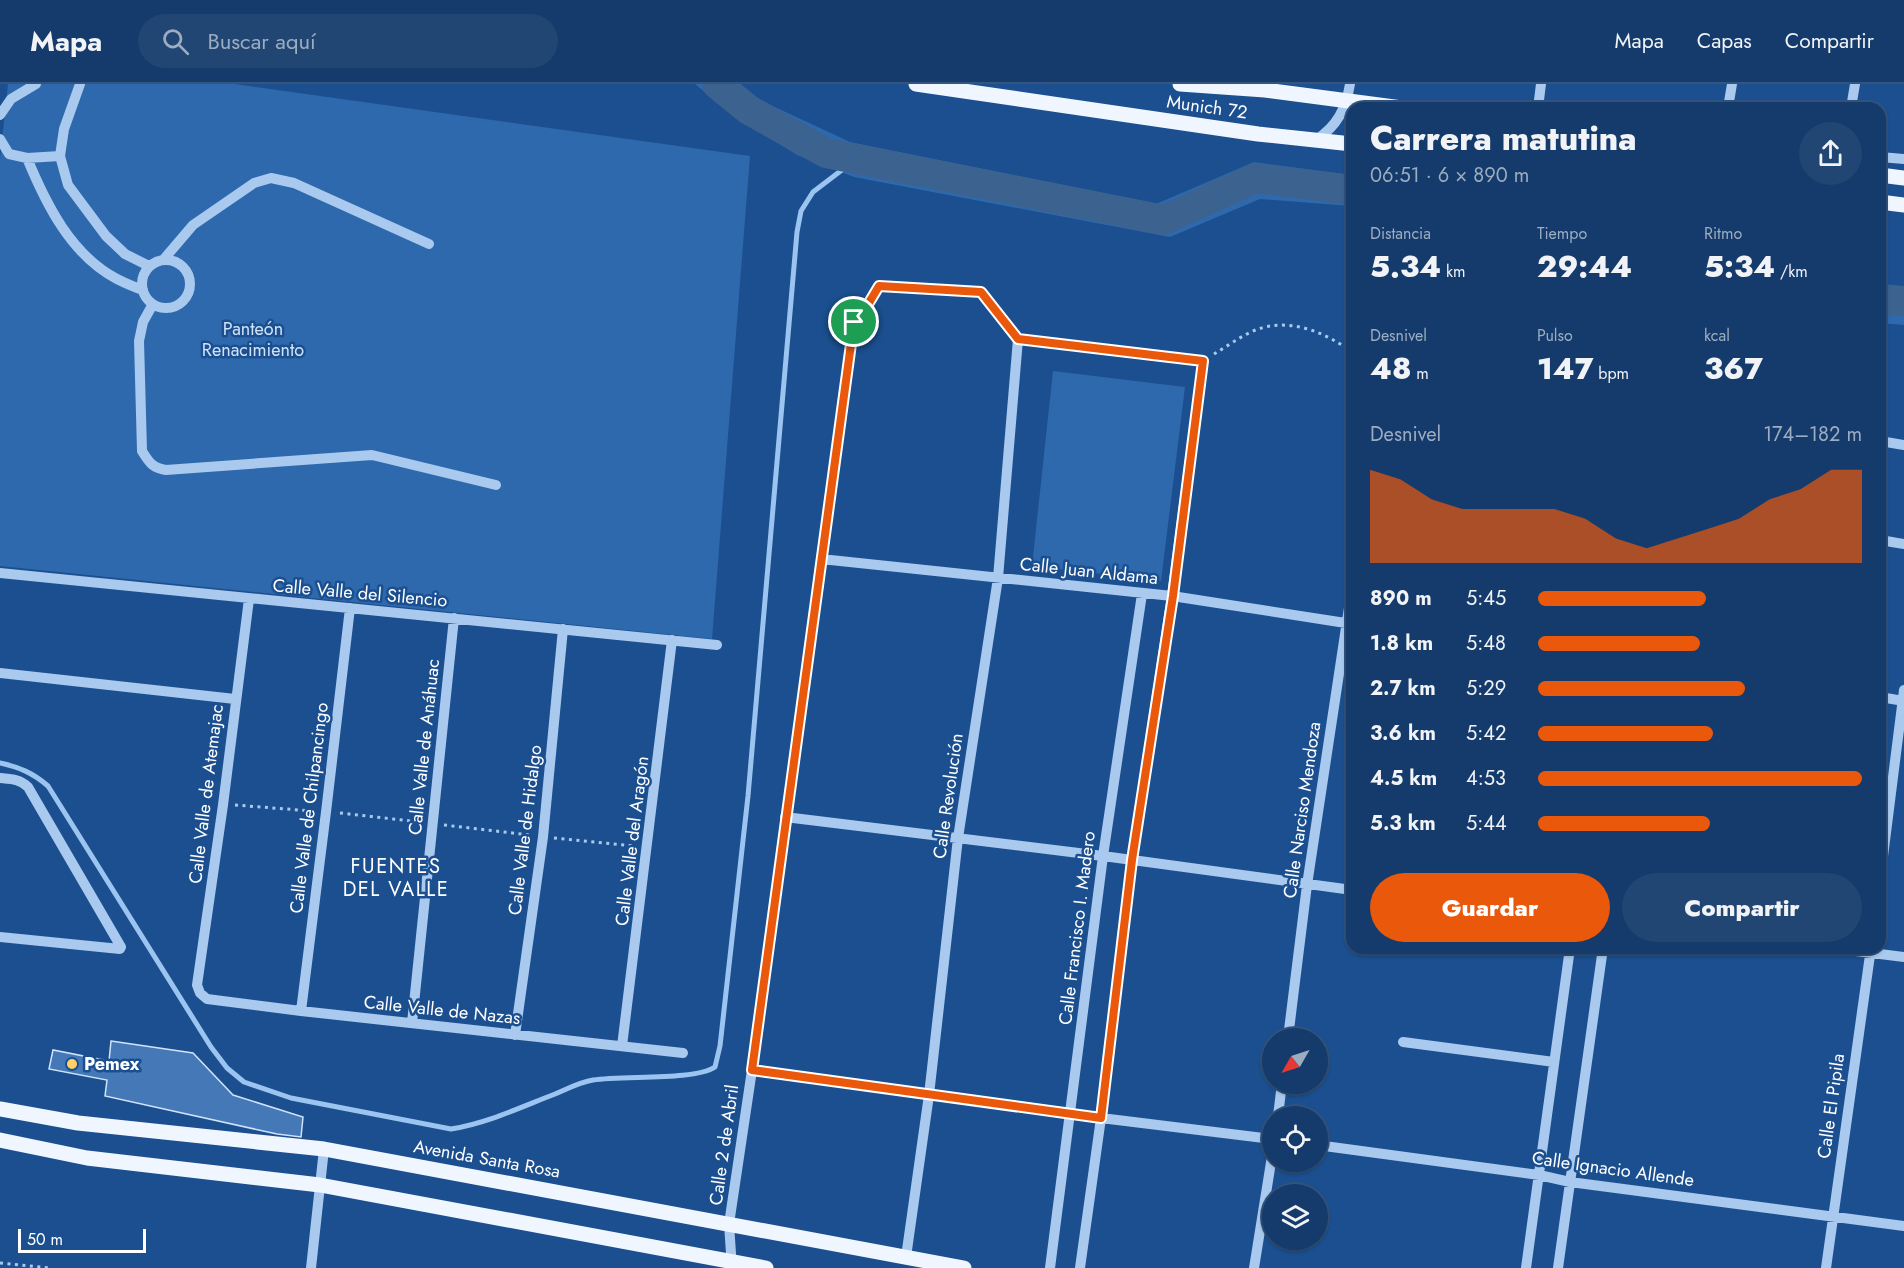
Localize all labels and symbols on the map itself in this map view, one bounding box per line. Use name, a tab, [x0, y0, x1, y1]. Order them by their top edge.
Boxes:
street label: Munich 72	[1165, 88, 1249, 126]
pin	[828, 296, 879, 347]
park label: Panteón Renacimiento	[202, 316, 304, 363]
street label: Calle Juan Aldama	[1019, 551, 1159, 591]
street label: Calle Valle del Silencio	[272, 572, 449, 614]
street label: Calle Valle de Anáhuac	[402, 658, 446, 836]
street label: Calle Valle de Chilpancingo	[283, 701, 335, 915]
street label: Calle Valle de Atemajac	[182, 703, 230, 885]
street label: Calle Narciso Mendoza	[1277, 720, 1327, 900]
street label: Calle Revolución	[926, 731, 970, 861]
street label: Calle Valle de Hidalgo	[502, 743, 548, 917]
street label: Calle Valle del Aragón	[609, 755, 655, 927]
street label: Calle Francisco I. Madero	[1052, 830, 1102, 1026]
district label: FUENTES DEL VALLE	[343, 852, 449, 904]
street label: Calle Valle de Nazas	[362, 989, 522, 1031]
north arrow	[1262, 1028, 1328, 1094]
place label: Pemex	[84, 1051, 140, 1077]
street label: Calle El Pipila	[1811, 1052, 1851, 1160]
marker: Pemex	[65, 1057, 79, 1071]
street label: Calle 2 de Abril	[703, 1083, 745, 1207]
street label: Avenida Santa Rosa	[412, 1133, 562, 1185]
street label: Calle Ignacio Allende	[1530, 1145, 1696, 1193]
scale bar	[18, 1226, 146, 1254]

